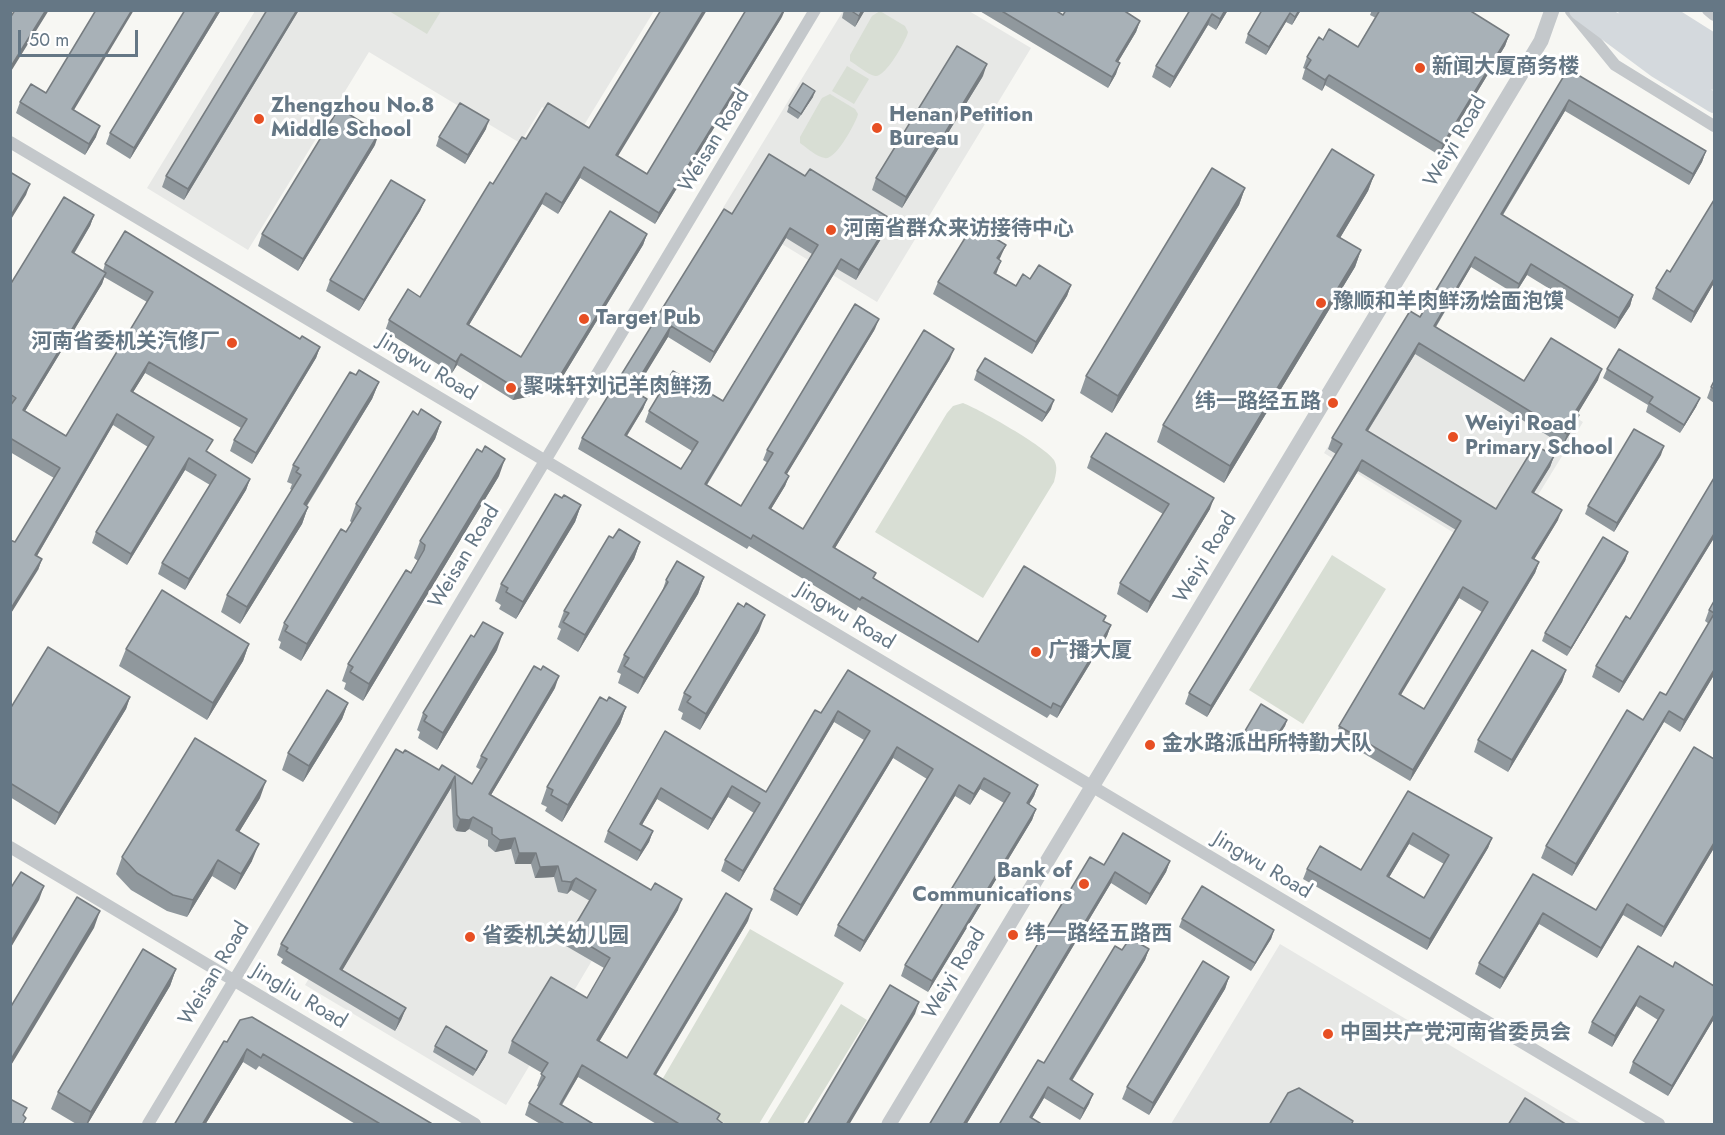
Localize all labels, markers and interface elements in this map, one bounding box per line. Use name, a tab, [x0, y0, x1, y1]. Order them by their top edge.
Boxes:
scale bar	[21, 18, 141, 56]
text: 50 m	[29, 27, 69, 53]
place label: 新闻大厦商务楼	[1432, 55, 1579, 81]
marker: 新闻大厦商务楼	[1413, 61, 1427, 75]
street label: Weisan Road	[674, 85, 756, 197]
street label: Weiyi Road	[1419, 92, 1493, 192]
place label: Zhengzhou No.8 Middle School	[271, 94, 435, 144]
place label: Henan Petition Bureau	[889, 103, 1033, 153]
marker: Zhengzhou No.8 Middle School	[252, 112, 266, 126]
marker: Henan Petition Bureau	[870, 121, 884, 135]
place label: 河南省群众来访接待中心	[843, 217, 1074, 243]
marker: 河南省群众来访接待中心	[824, 223, 838, 237]
place label: 豫顺和羊肉鲜汤烩面泡馍	[1333, 290, 1564, 316]
marker: 豫顺和羊肉鲜汤烩面泡馍	[1314, 296, 1328, 310]
place label: Target Pub	[596, 306, 701, 332]
marker: Target Pub	[577, 312, 591, 326]
street label: Jingwu Road	[373, 329, 481, 407]
place label: 河南省委机关汽修厂	[31, 330, 220, 356]
marker: 河南省委机关汽修厂	[225, 336, 239, 350]
place label: 聚味轩刘记羊肉鲜汤	[523, 375, 712, 401]
marker: 聚味轩刘记羊肉鲜汤	[504, 381, 518, 395]
place label: 纬一路经五路	[1195, 390, 1321, 416]
marker: 纬一路经五路	[1326, 396, 1340, 410]
place label: Weiyi Road Primary School	[1465, 412, 1613, 462]
marker: Weiyi Road Primary School	[1446, 430, 1460, 444]
street label: Weisan Road	[424, 501, 506, 613]
street label: Weiyi Road	[1169, 508, 1243, 608]
street label: Jingwu Road	[791, 578, 899, 656]
place label: 广播大厦	[1048, 639, 1132, 665]
marker: 广播大厦	[1029, 645, 1043, 659]
place label: 金水路派出所特勤大队	[1162, 732, 1372, 758]
marker: 金水路派出所特勤大队	[1143, 738, 1157, 752]
street label: Jingwu Road	[1208, 827, 1316, 905]
place label: Bank of Communications	[912, 859, 1072, 909]
marker: Bank of Communications	[1077, 877, 1091, 891]
street label: Weisan Road	[174, 918, 256, 1030]
place label: 纬一路经五路西	[1025, 922, 1172, 948]
place label: 省委机关幼儿园	[482, 924, 629, 950]
street label: Weiyi Road	[918, 924, 992, 1024]
marker: 纬一路经五路西	[1006, 928, 1020, 942]
marker: 省委机关幼儿园	[463, 930, 477, 944]
street label: Jingliu Road	[247, 959, 351, 1035]
place label: 中国共产党河南省委员会	[1340, 1021, 1571, 1047]
marker: 中国共产党河南省委员会	[1321, 1027, 1335, 1041]

